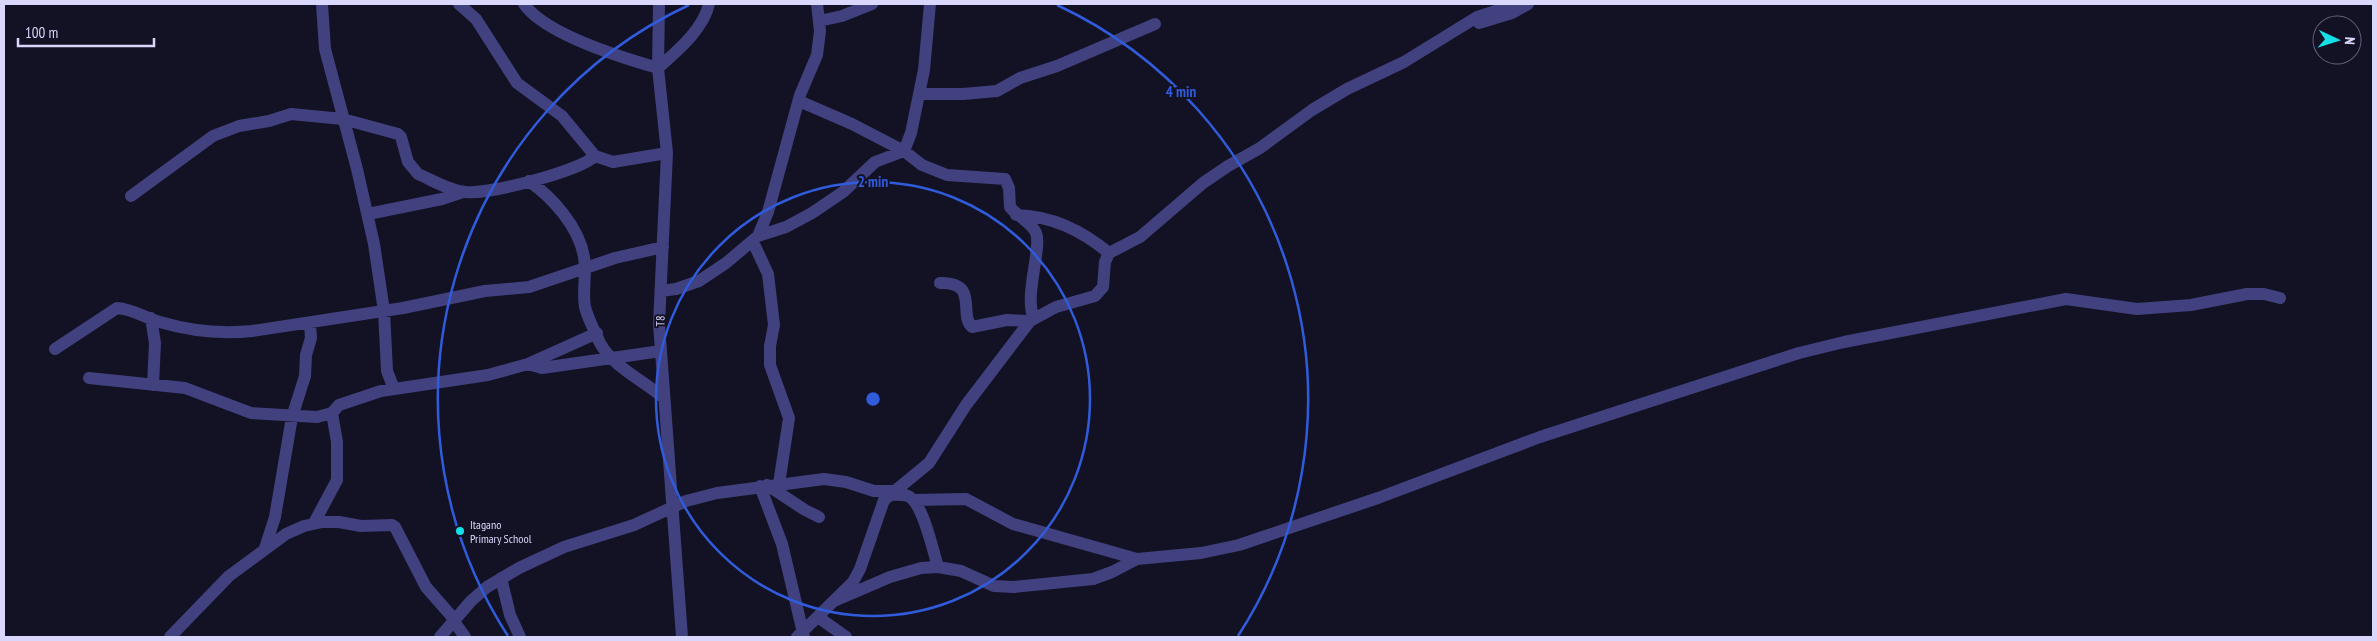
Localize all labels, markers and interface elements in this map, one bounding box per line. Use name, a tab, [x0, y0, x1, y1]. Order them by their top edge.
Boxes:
scale bar	[18, 15, 154, 47]
north arrow	[2312, 15, 2362, 65]
text: 100 m	[25, 23, 58, 42]
text: N	[2341, 37, 2359, 45]
text: 4 min	[1166, 82, 1196, 101]
text: 2 min	[858, 172, 888, 191]
street label: T8	[652, 315, 668, 327]
centre of rings	[864, 390, 882, 408]
place label: Itagano Primary School	[470, 517, 532, 546]
marker: Itagano Primary School	[454, 525, 466, 537]

